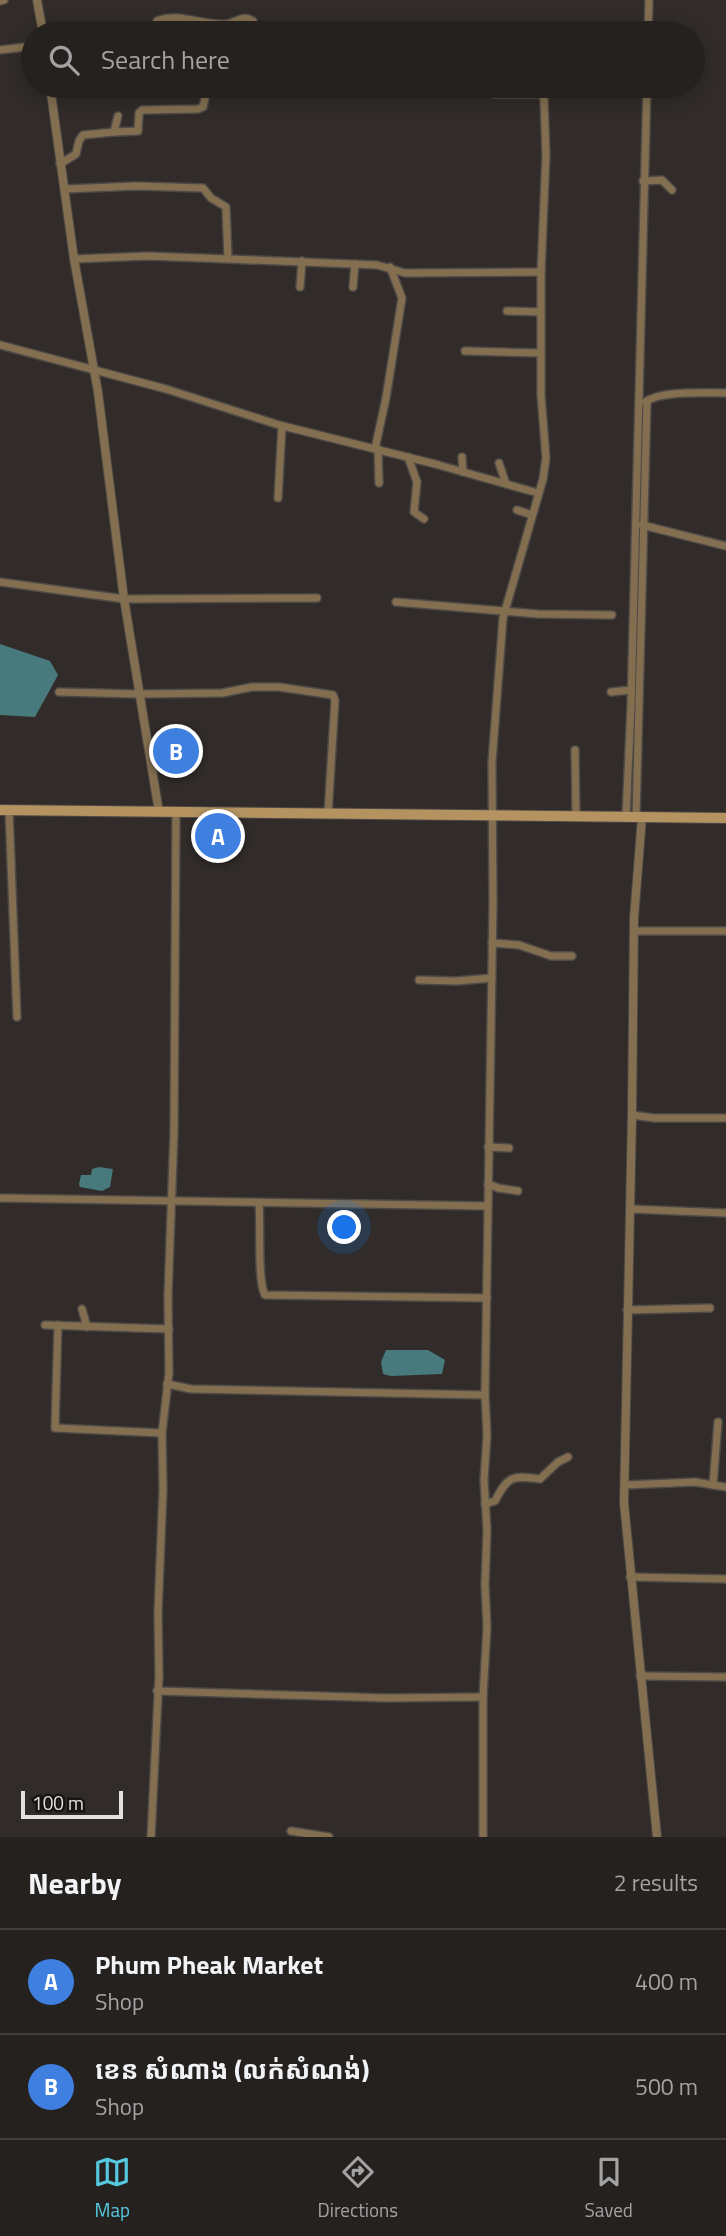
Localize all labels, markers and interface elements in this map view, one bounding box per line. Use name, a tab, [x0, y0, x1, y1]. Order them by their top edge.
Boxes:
search box	[21, 21, 705, 98]
text: Search here	[101, 40, 230, 79]
icon: search	[45, 41, 83, 79]
pin: B	[153, 725, 199, 777]
pin: A	[195, 810, 241, 862]
your location	[327, 1210, 361, 1244]
scale bar	[21, 1788, 122, 1820]
text: 100 m	[32, 1788, 84, 1817]
text: Nearby	[28, 1860, 121, 1906]
text: 2 results	[614, 1865, 698, 1900]
text: Phum Pheak Market	[95, 1945, 323, 1984]
text: A	[44, 1964, 58, 1999]
text: 400 m	[635, 1964, 698, 1999]
text: Shop	[95, 1984, 144, 2019]
text: ខេន សំណាង (លក់សំណង់)	[95, 2050, 369, 2089]
text: B	[44, 2069, 58, 2104]
text: 500 m	[635, 2069, 698, 2104]
text: Shop	[95, 2089, 144, 2124]
tab: Map	[93, 2153, 131, 2224]
tab: Directions	[318, 2153, 398, 2224]
tab: Saved	[584, 2153, 633, 2224]

